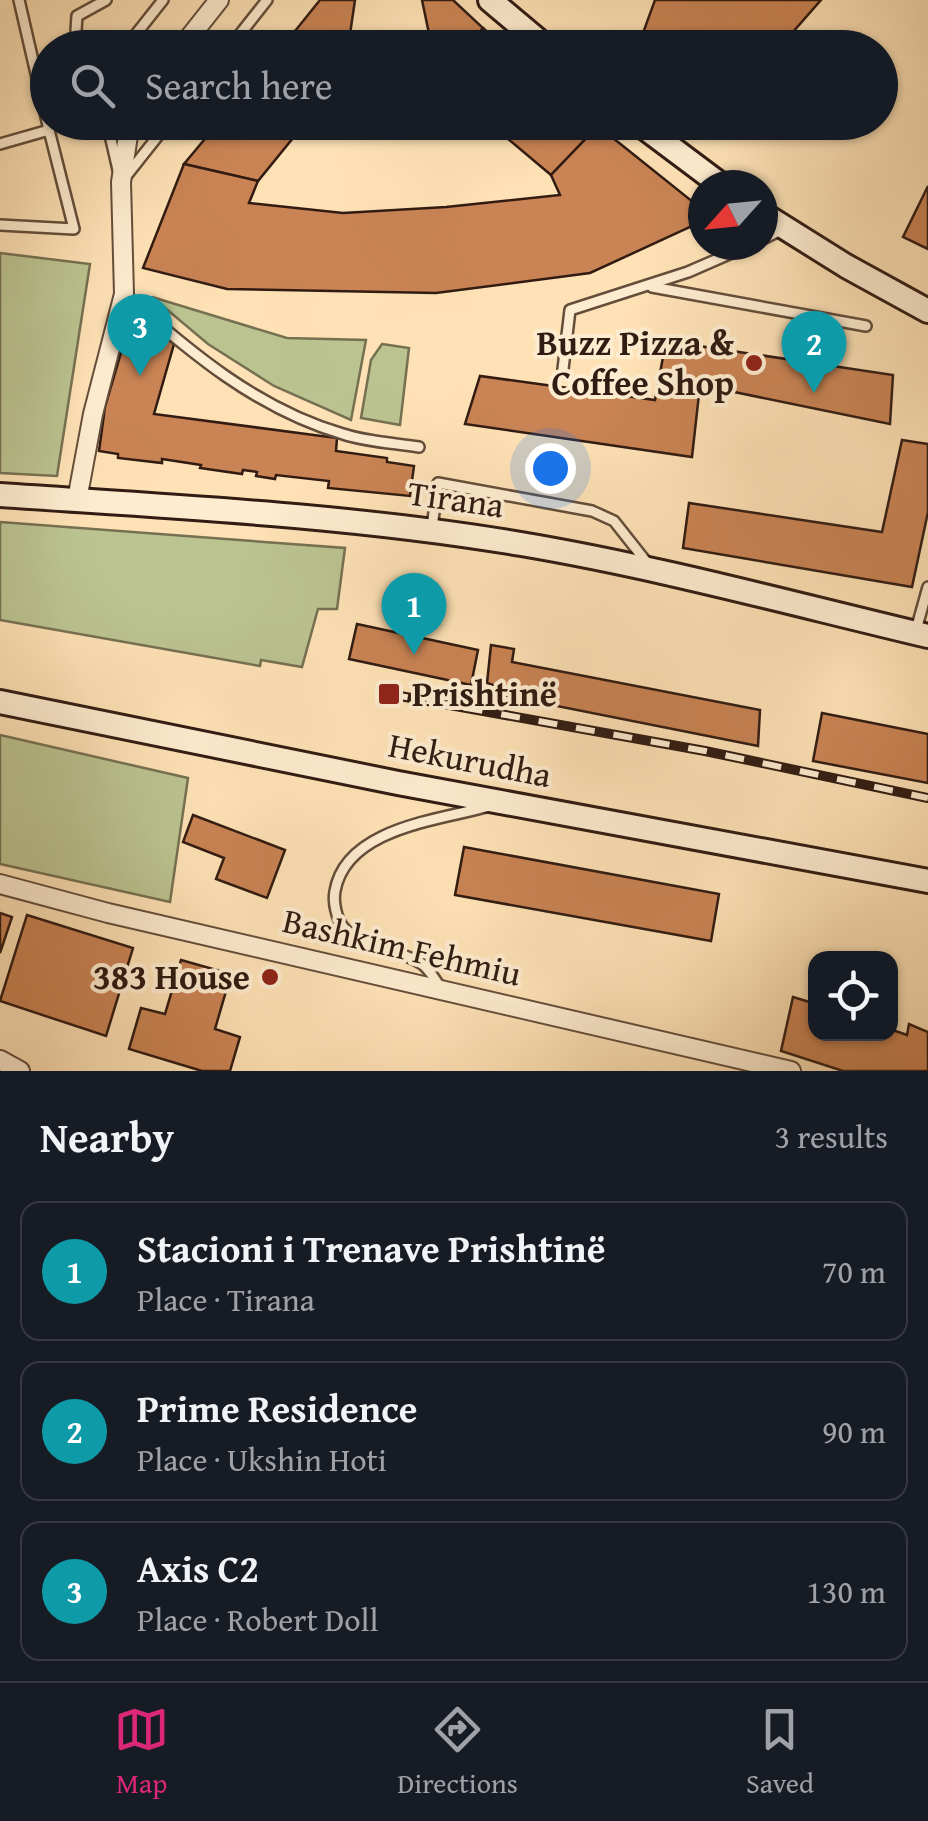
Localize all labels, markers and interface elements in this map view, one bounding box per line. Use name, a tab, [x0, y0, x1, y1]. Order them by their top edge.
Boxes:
search box	[30, 30, 898, 140]
text: Search here	[145, 57, 333, 113]
icon: search	[65, 58, 120, 113]
north arrow	[688, 170, 778, 260]
pin: 3	[108, 294, 172, 376]
pin: 2	[782, 310, 846, 393]
place label: Buzz Pizza & Coffee Shop	[536, 317, 734, 408]
marker: Buzz Pizza & Coffee Shop	[743, 352, 765, 374]
your location	[525, 443, 576, 494]
street label: Tirana	[405, 467, 508, 531]
pin: 1	[382, 572, 446, 655]
place label: Prishtinë	[412, 668, 557, 719]
marker: Prishtinë	[376, 681, 402, 707]
street label: Hekurudha	[384, 719, 556, 800]
street label: Bashkim Fehmiu	[278, 894, 526, 999]
place label: 383 House	[93, 951, 250, 1002]
map controls	[808, 951, 898, 1041]
button: locate	[808, 951, 898, 1041]
marker: 383 House	[259, 966, 281, 988]
text: Nearby	[40, 1106, 174, 1167]
text: 3 results	[775, 1113, 888, 1160]
text: Stacioni i Trenave Prishtinë	[137, 1220, 605, 1276]
text: 1	[66, 1248, 83, 1295]
text: 70 m	[822, 1248, 886, 1295]
text: Place · Tirana	[137, 1276, 315, 1323]
text: Prime Residence	[137, 1380, 417, 1436]
text: 2	[66, 1408, 83, 1455]
text: 90 m	[822, 1408, 886, 1455]
text: Place · Ukshin Hoti	[137, 1436, 387, 1483]
text: Axis C2	[137, 1540, 259, 1596]
text: 3	[66, 1568, 83, 1615]
text: 130 m	[807, 1568, 886, 1615]
text: Place · Robert Doll	[137, 1596, 379, 1643]
tab: Map	[114, 1702, 169, 1803]
tab: Directions	[397, 1702, 518, 1803]
tab: Saved	[746, 1702, 814, 1803]

